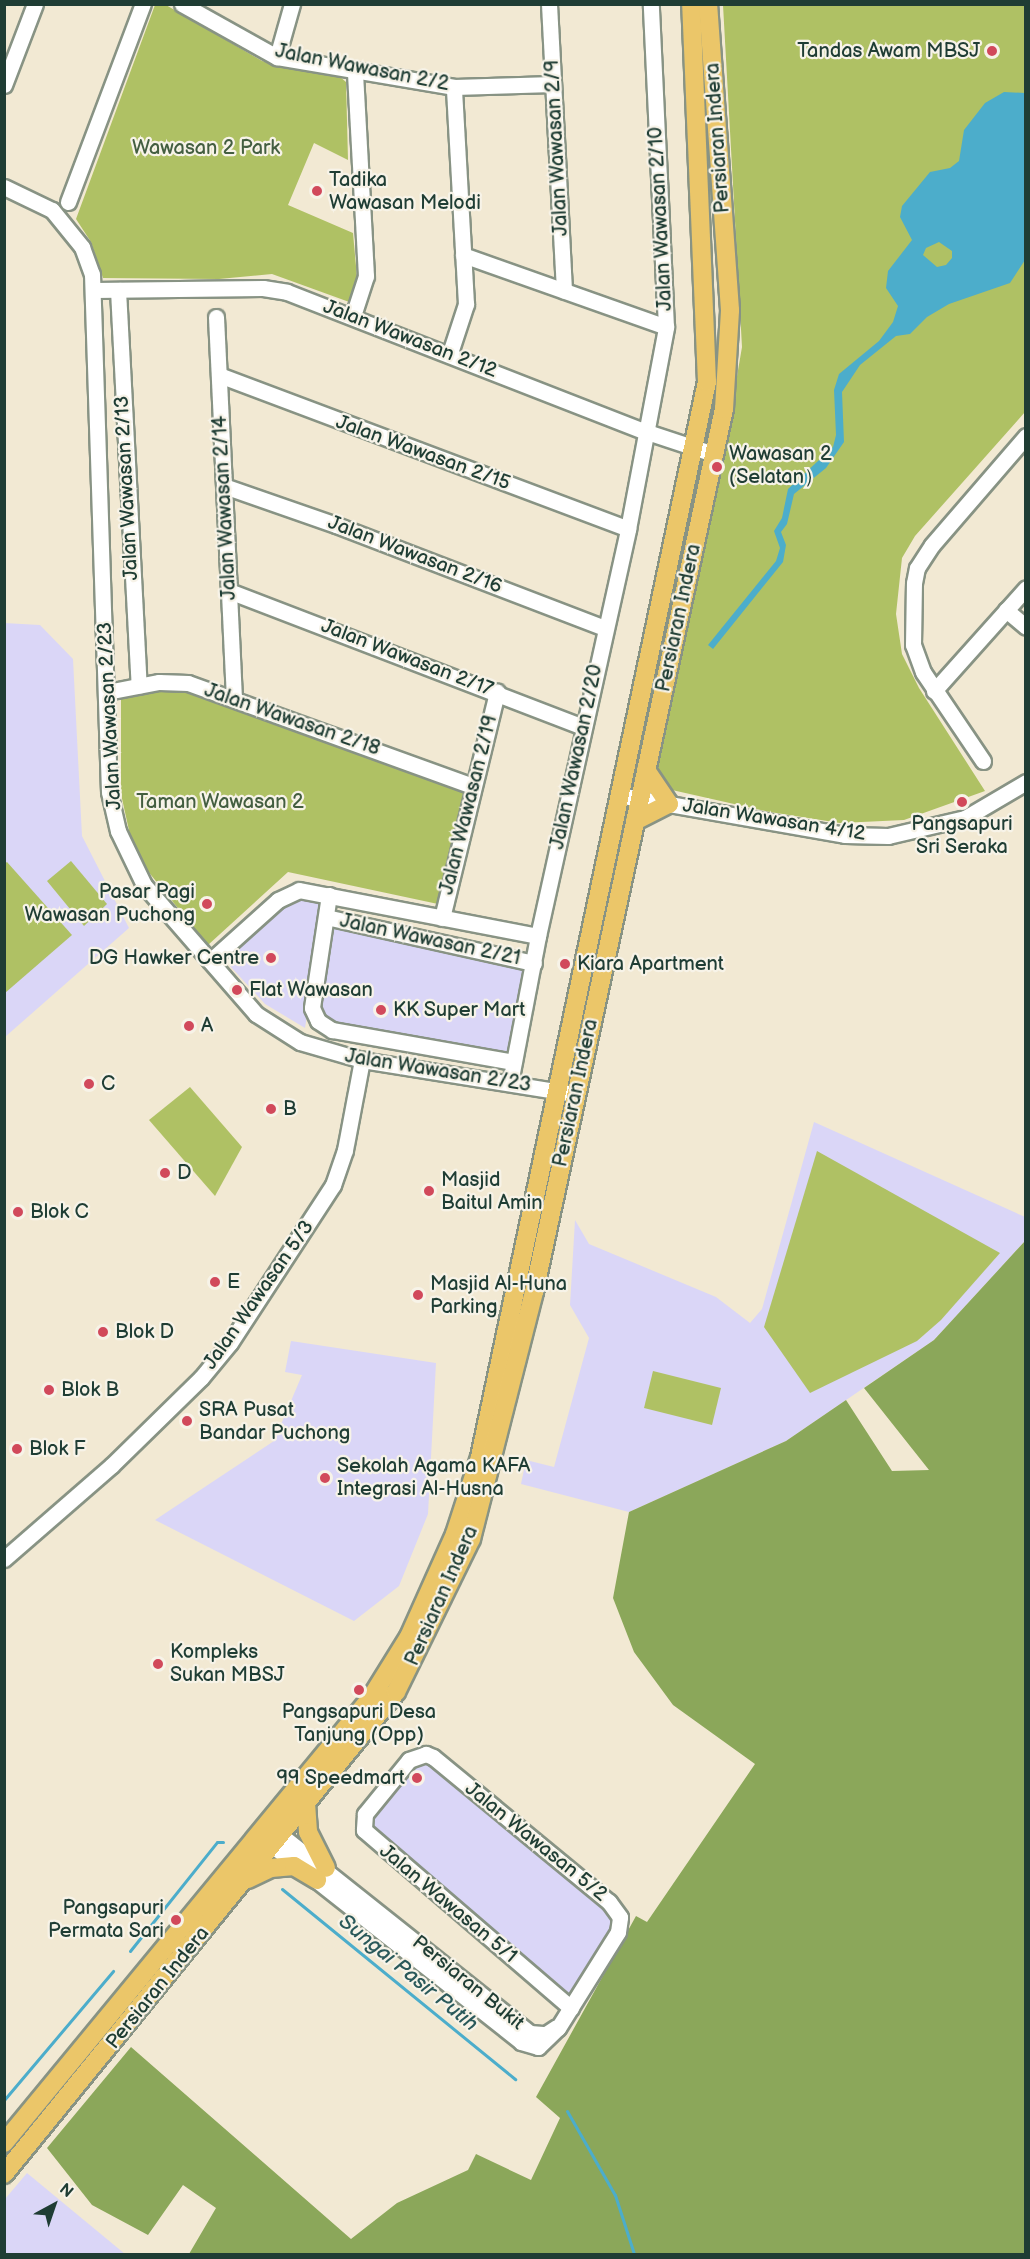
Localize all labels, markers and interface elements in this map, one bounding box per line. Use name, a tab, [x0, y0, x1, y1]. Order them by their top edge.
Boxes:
street label: Jalan Wawasan 2/2	[273, 39, 451, 97]
place label: Tandas Awam MBSJ	[797, 39, 980, 63]
marker: Tandas Awam MBSJ	[985, 44, 999, 58]
street label: Jalan Wawasan 2/9	[540, 59, 574, 237]
street label: Persiaran Indera	[701, 62, 735, 214]
street label: Jalan Wawasan 2/10	[644, 126, 678, 312]
park label: Wawasan 2 Park	[132, 136, 280, 160]
place label: Tadika Wawasan Melodi	[329, 168, 481, 215]
marker: Tadika Wawasan Melodi	[310, 184, 324, 198]
street label: Jalan Wawasan 2/12	[319, 295, 501, 383]
street label: Jalan Wawasan 2/13	[110, 395, 144, 581]
street label: Jalan Wawasan 2/15	[332, 410, 514, 496]
street label: Jalan Wawasan 2/14	[208, 415, 242, 601]
place label: Wawasan 2 (Selatan）	[729, 443, 832, 490]
marker: Wawasan 2 (Selatan）	[710, 460, 724, 474]
street label: Jalan Wawasan 2/16	[324, 511, 506, 599]
street label: Persiaran Indera	[652, 542, 706, 694]
street label: Jalan Wawasan 2/17	[317, 614, 497, 702]
street label: Jalan Wawasan 2/23	[93, 621, 127, 811]
street label: Jalan Wawasan 2/20	[546, 662, 608, 852]
street label: Jalan Wawasan 2/18	[201, 679, 383, 761]
street label: Jalan Wawasan 2/19	[435, 712, 503, 898]
park label: Taman Wawasan 2	[136, 790, 304, 814]
street label: Jalan Wawasan 4/12	[681, 794, 867, 846]
marker: Pangsapuri Sri Seraka	[955, 795, 969, 809]
place label: Pangsapuri Sri Seraka	[911, 812, 1013, 859]
place label: Pasar Pagi Wawasan Puchong	[24, 880, 195, 927]
marker: Pasar Pagi Wawasan Puchong	[200, 897, 214, 911]
street label: Jalan Wawasan 2/21	[337, 909, 523, 971]
place label: DG Hawker Centre	[89, 946, 259, 970]
marker: DG Hawker Centre	[264, 951, 278, 965]
place label: Kiara Apartment	[577, 952, 724, 976]
marker: Kiara Apartment	[558, 957, 572, 971]
place label: Flat Wawasan	[249, 978, 374, 1002]
marker: Flat Wawasan	[230, 983, 244, 997]
place label: KK Super Mart	[393, 998, 526, 1022]
marker: KK Super Mart	[374, 1003, 388, 1017]
place label: A	[201, 1014, 213, 1038]
street label: Persiaran Indera	[549, 1017, 603, 1169]
marker: A	[182, 1019, 196, 1033]
street label: Jalan Wawasan 2/23	[343, 1044, 533, 1098]
place label: C	[101, 1072, 115, 1096]
marker: C	[82, 1077, 96, 1091]
place label: B	[283, 1097, 297, 1121]
marker: B	[264, 1102, 278, 1116]
place label: D	[177, 1161, 192, 1185]
marker: D	[158, 1166, 172, 1180]
place label: Masjid Baitul Amin	[441, 1168, 542, 1215]
marker: Masjid Baitul Amin	[422, 1184, 436, 1198]
place label: Blok C	[30, 1200, 89, 1224]
marker: Blok C	[11, 1205, 25, 1219]
street label: Jalan Wawasan 5/3	[198, 1215, 320, 1375]
place label: E	[227, 1270, 240, 1294]
place label: Masjid Al-Huna Parking	[430, 1272, 567, 1319]
marker: E	[208, 1275, 222, 1289]
marker: Masjid Al-Huna Parking	[411, 1288, 425, 1302]
place label: Blok D	[115, 1320, 174, 1344]
marker: Blok D	[96, 1325, 110, 1339]
place label: Blok B	[61, 1378, 119, 1402]
marker: Blok B	[42, 1383, 56, 1397]
place label: SRA Pusat Bandar Puchong	[199, 1398, 350, 1445]
marker: SRA Pusat Bandar Puchong	[180, 1414, 194, 1428]
place label: Blok F	[29, 1437, 85, 1461]
marker: Blok F	[10, 1442, 24, 1456]
place label: Sekolah Agama KAFA Integrasi Al-Husna	[337, 1454, 530, 1501]
marker: Sekolah Agama KAFA Integrasi Al-Husna	[318, 1471, 332, 1485]
street label: Persiaran Indera	[400, 1522, 484, 1670]
place label: Kompleks Sukan MBSJ	[170, 1640, 285, 1687]
marker: Kompleks Sukan MBSJ	[151, 1657, 165, 1671]
marker: Pangsapuri Desa Tanjung (Opp)	[352, 1683, 366, 1697]
place label: Pangsapuri Desa Tanjung (Opp)	[282, 1700, 436, 1747]
place label: 99 Speedmart	[276, 1766, 405, 1790]
marker: 99 Speedmart	[410, 1771, 424, 1785]
street label: Jalan Wawasan 5/2	[460, 1777, 612, 1907]
street label: Jalan Wawasan 5/1	[374, 1839, 522, 1969]
place label: Pangsapuri Permata Sari	[48, 1896, 164, 1943]
water label: Sungai Pasir Putih	[333, 1909, 483, 2037]
marker: Pangsapuri Permata Sari	[169, 1913, 183, 1927]
street label: Persiaran Indera	[101, 1922, 215, 2054]
street label: Persiaran Bukit	[407, 1931, 529, 2035]
north arrow	[24, 2175, 84, 2235]
text: N	[55, 2180, 77, 2202]

